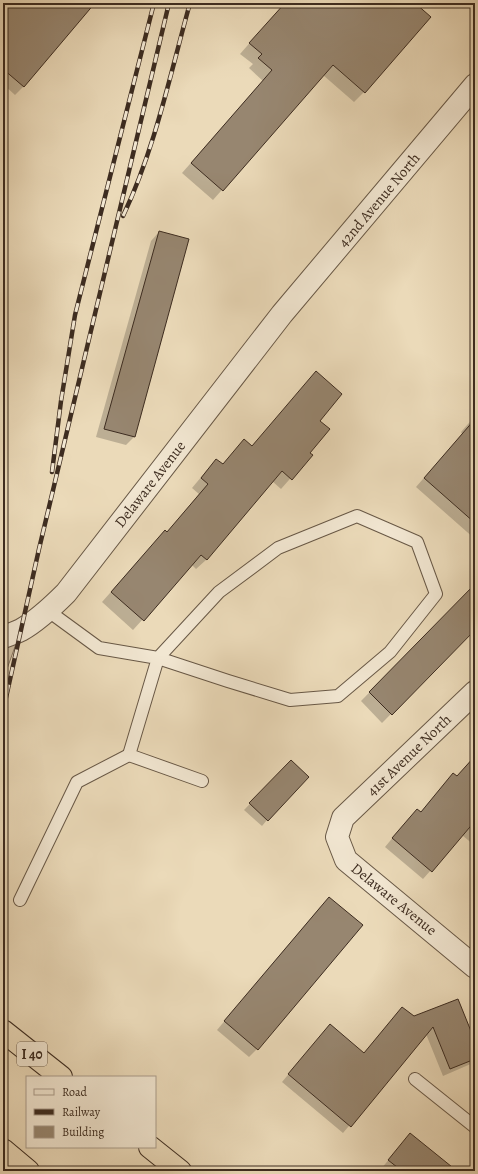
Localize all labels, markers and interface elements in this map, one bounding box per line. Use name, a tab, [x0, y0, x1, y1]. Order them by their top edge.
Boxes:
street label: 42nd Avenue North	[334, 149, 424, 251]
street label: Delaware Avenue	[110, 436, 190, 531]
street label: 41st Avenue North	[362, 710, 456, 800]
street label: Delaware Avenue	[347, 858, 441, 940]
road number: I 40	[17, 1042, 47, 1066]
legend	[26, 1076, 156, 1148]
text: Road	[62, 1084, 88, 1100]
text: Railway	[62, 1104, 101, 1120]
text: Building	[62, 1124, 104, 1140]

